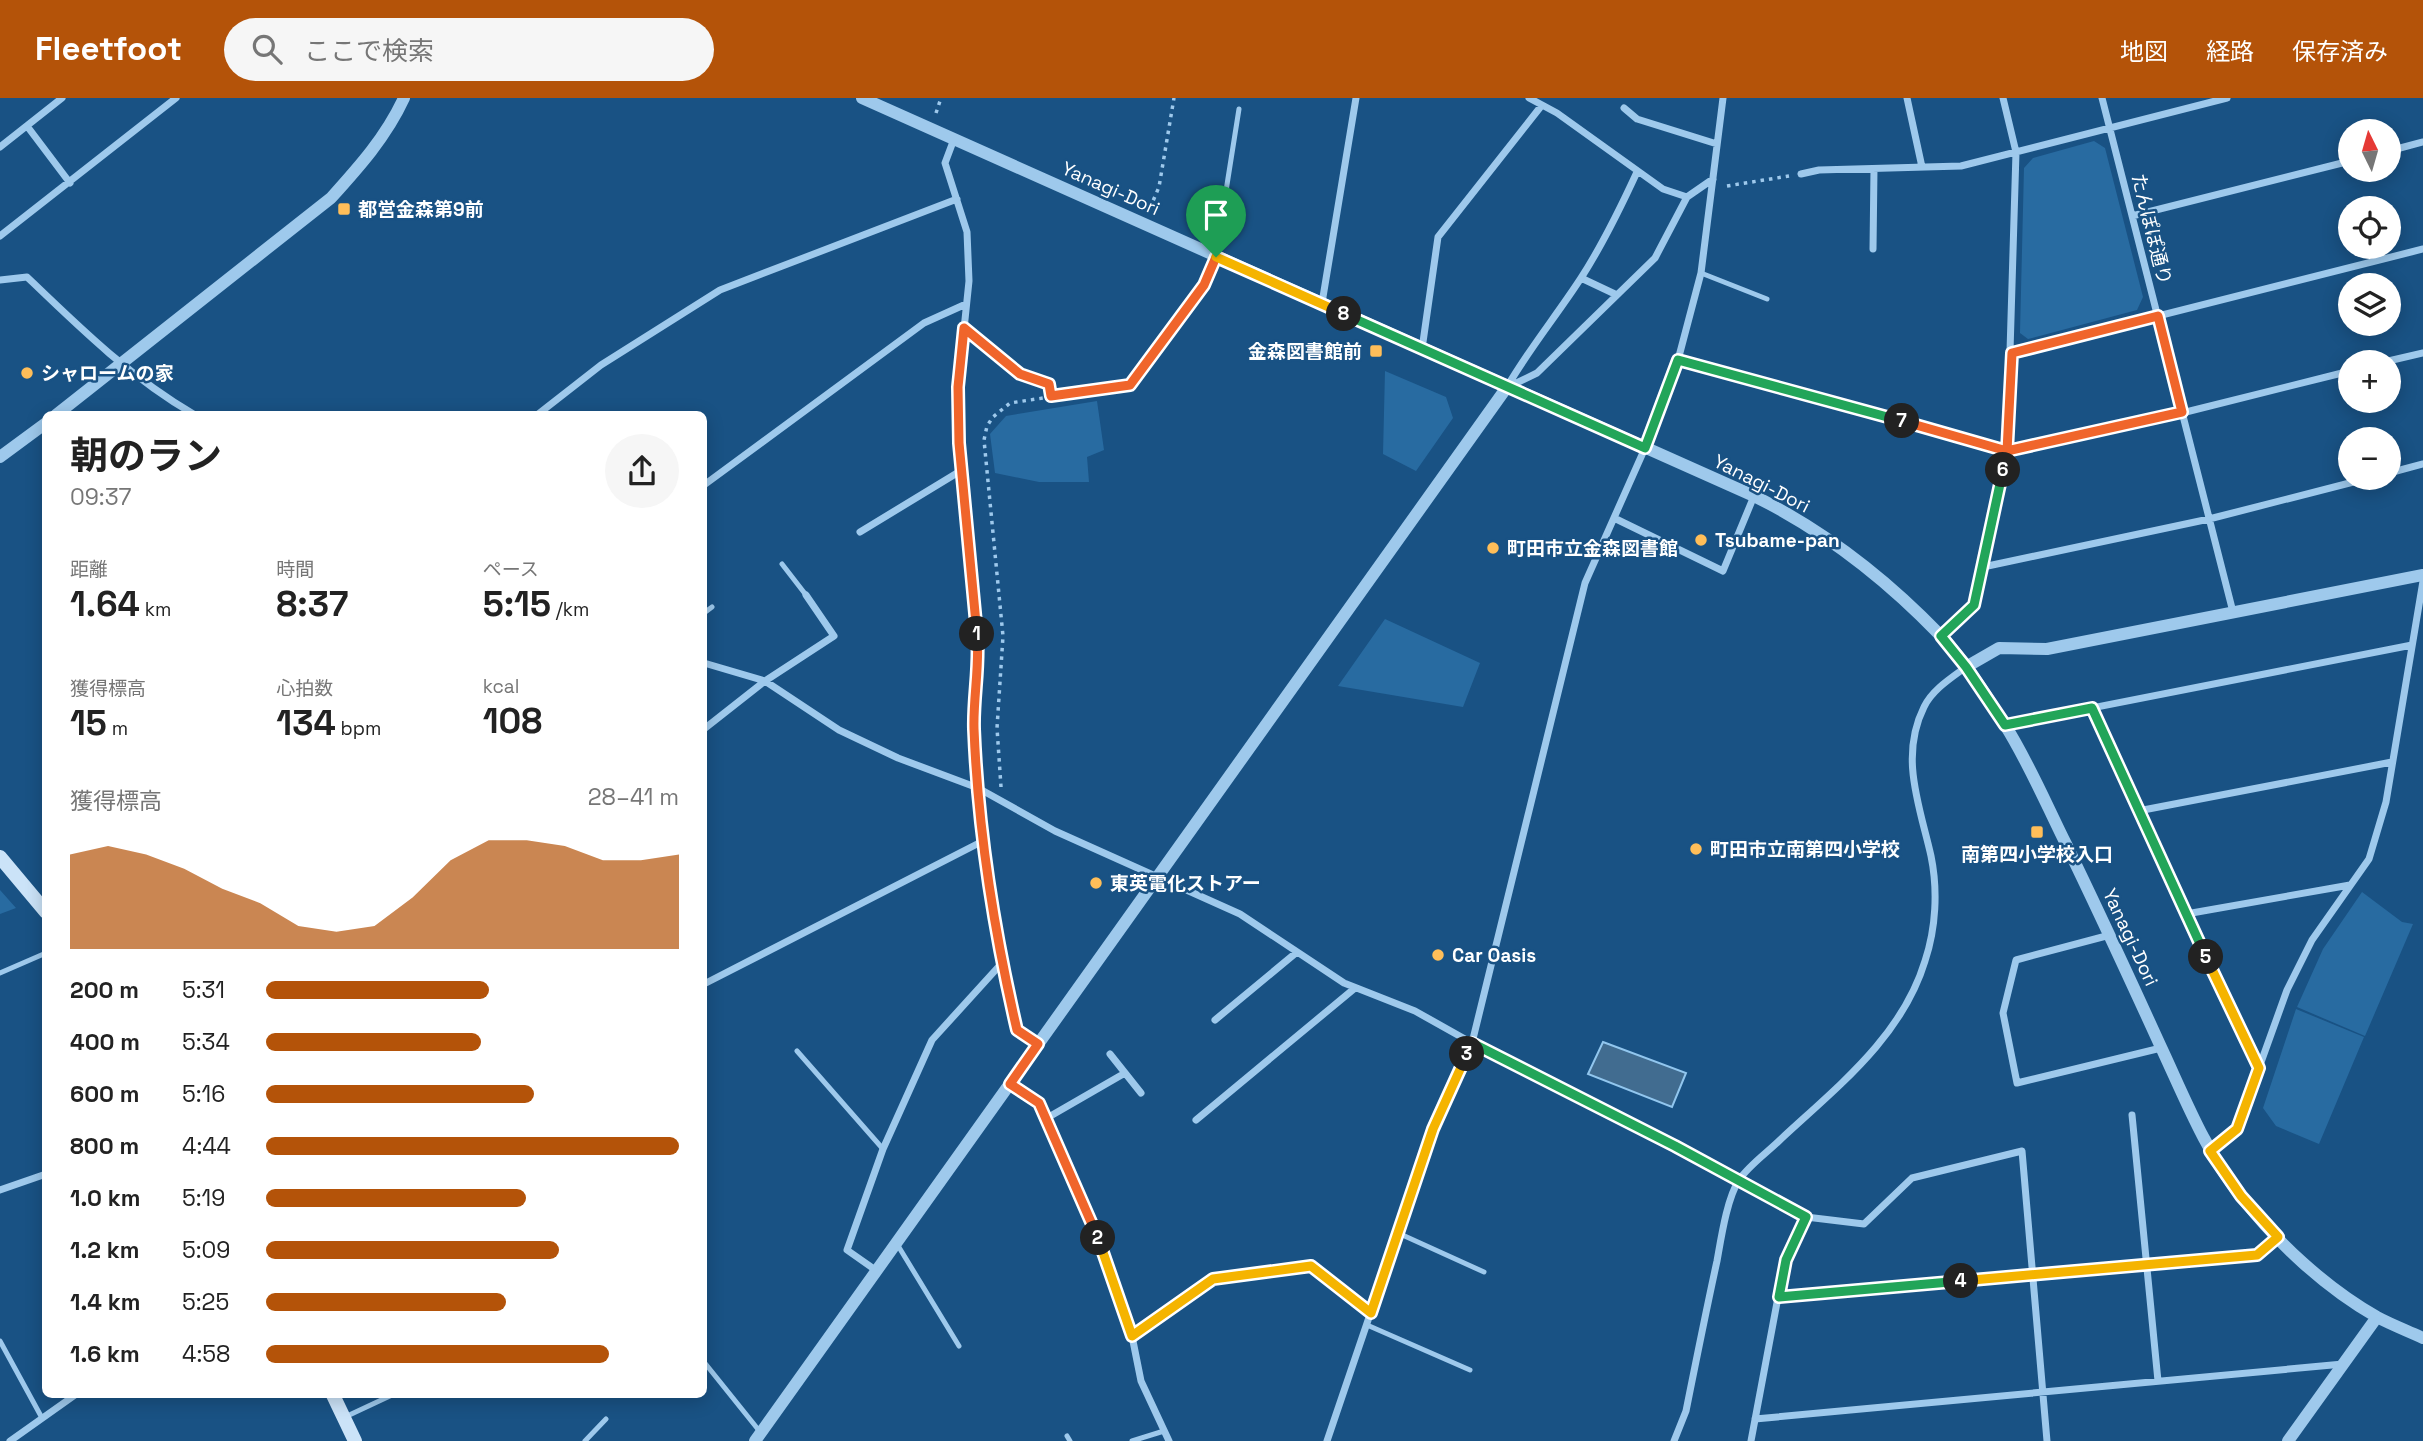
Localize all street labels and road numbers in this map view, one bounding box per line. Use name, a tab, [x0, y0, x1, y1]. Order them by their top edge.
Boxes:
street label: Yanagi-Dori	[1058, 156, 1164, 221]
street label: たんぽぽ通り	[2126, 171, 2177, 287]
street label: Yanagi-Dori	[1709, 448, 1814, 518]
street label: Yanagi-Dori	[2097, 884, 2164, 990]

